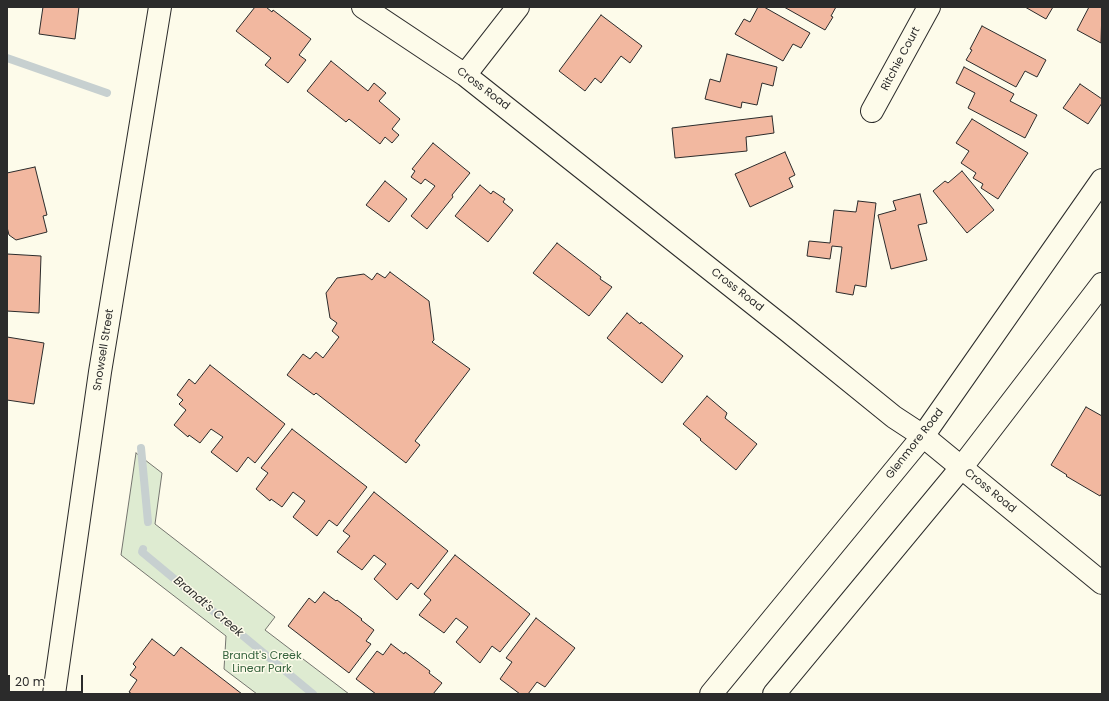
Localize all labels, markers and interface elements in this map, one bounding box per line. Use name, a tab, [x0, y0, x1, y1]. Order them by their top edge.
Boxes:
street label: Ritchie Court	[879, 25, 923, 93]
street label: Cross Road	[454, 65, 512, 113]
street label: Cross Road	[708, 266, 766, 314]
street label: Snowsell Street	[91, 308, 117, 392]
street label: Glenmore Road	[883, 406, 947, 482]
street label: Cross Road	[962, 466, 1018, 516]
water label: Brandt's Creek	[170, 574, 246, 640]
park label: Brandt's Creek Linear Park	[222, 649, 302, 675]
scale bar	[10, 667, 85, 693]
text: 20 m	[15, 673, 45, 690]

